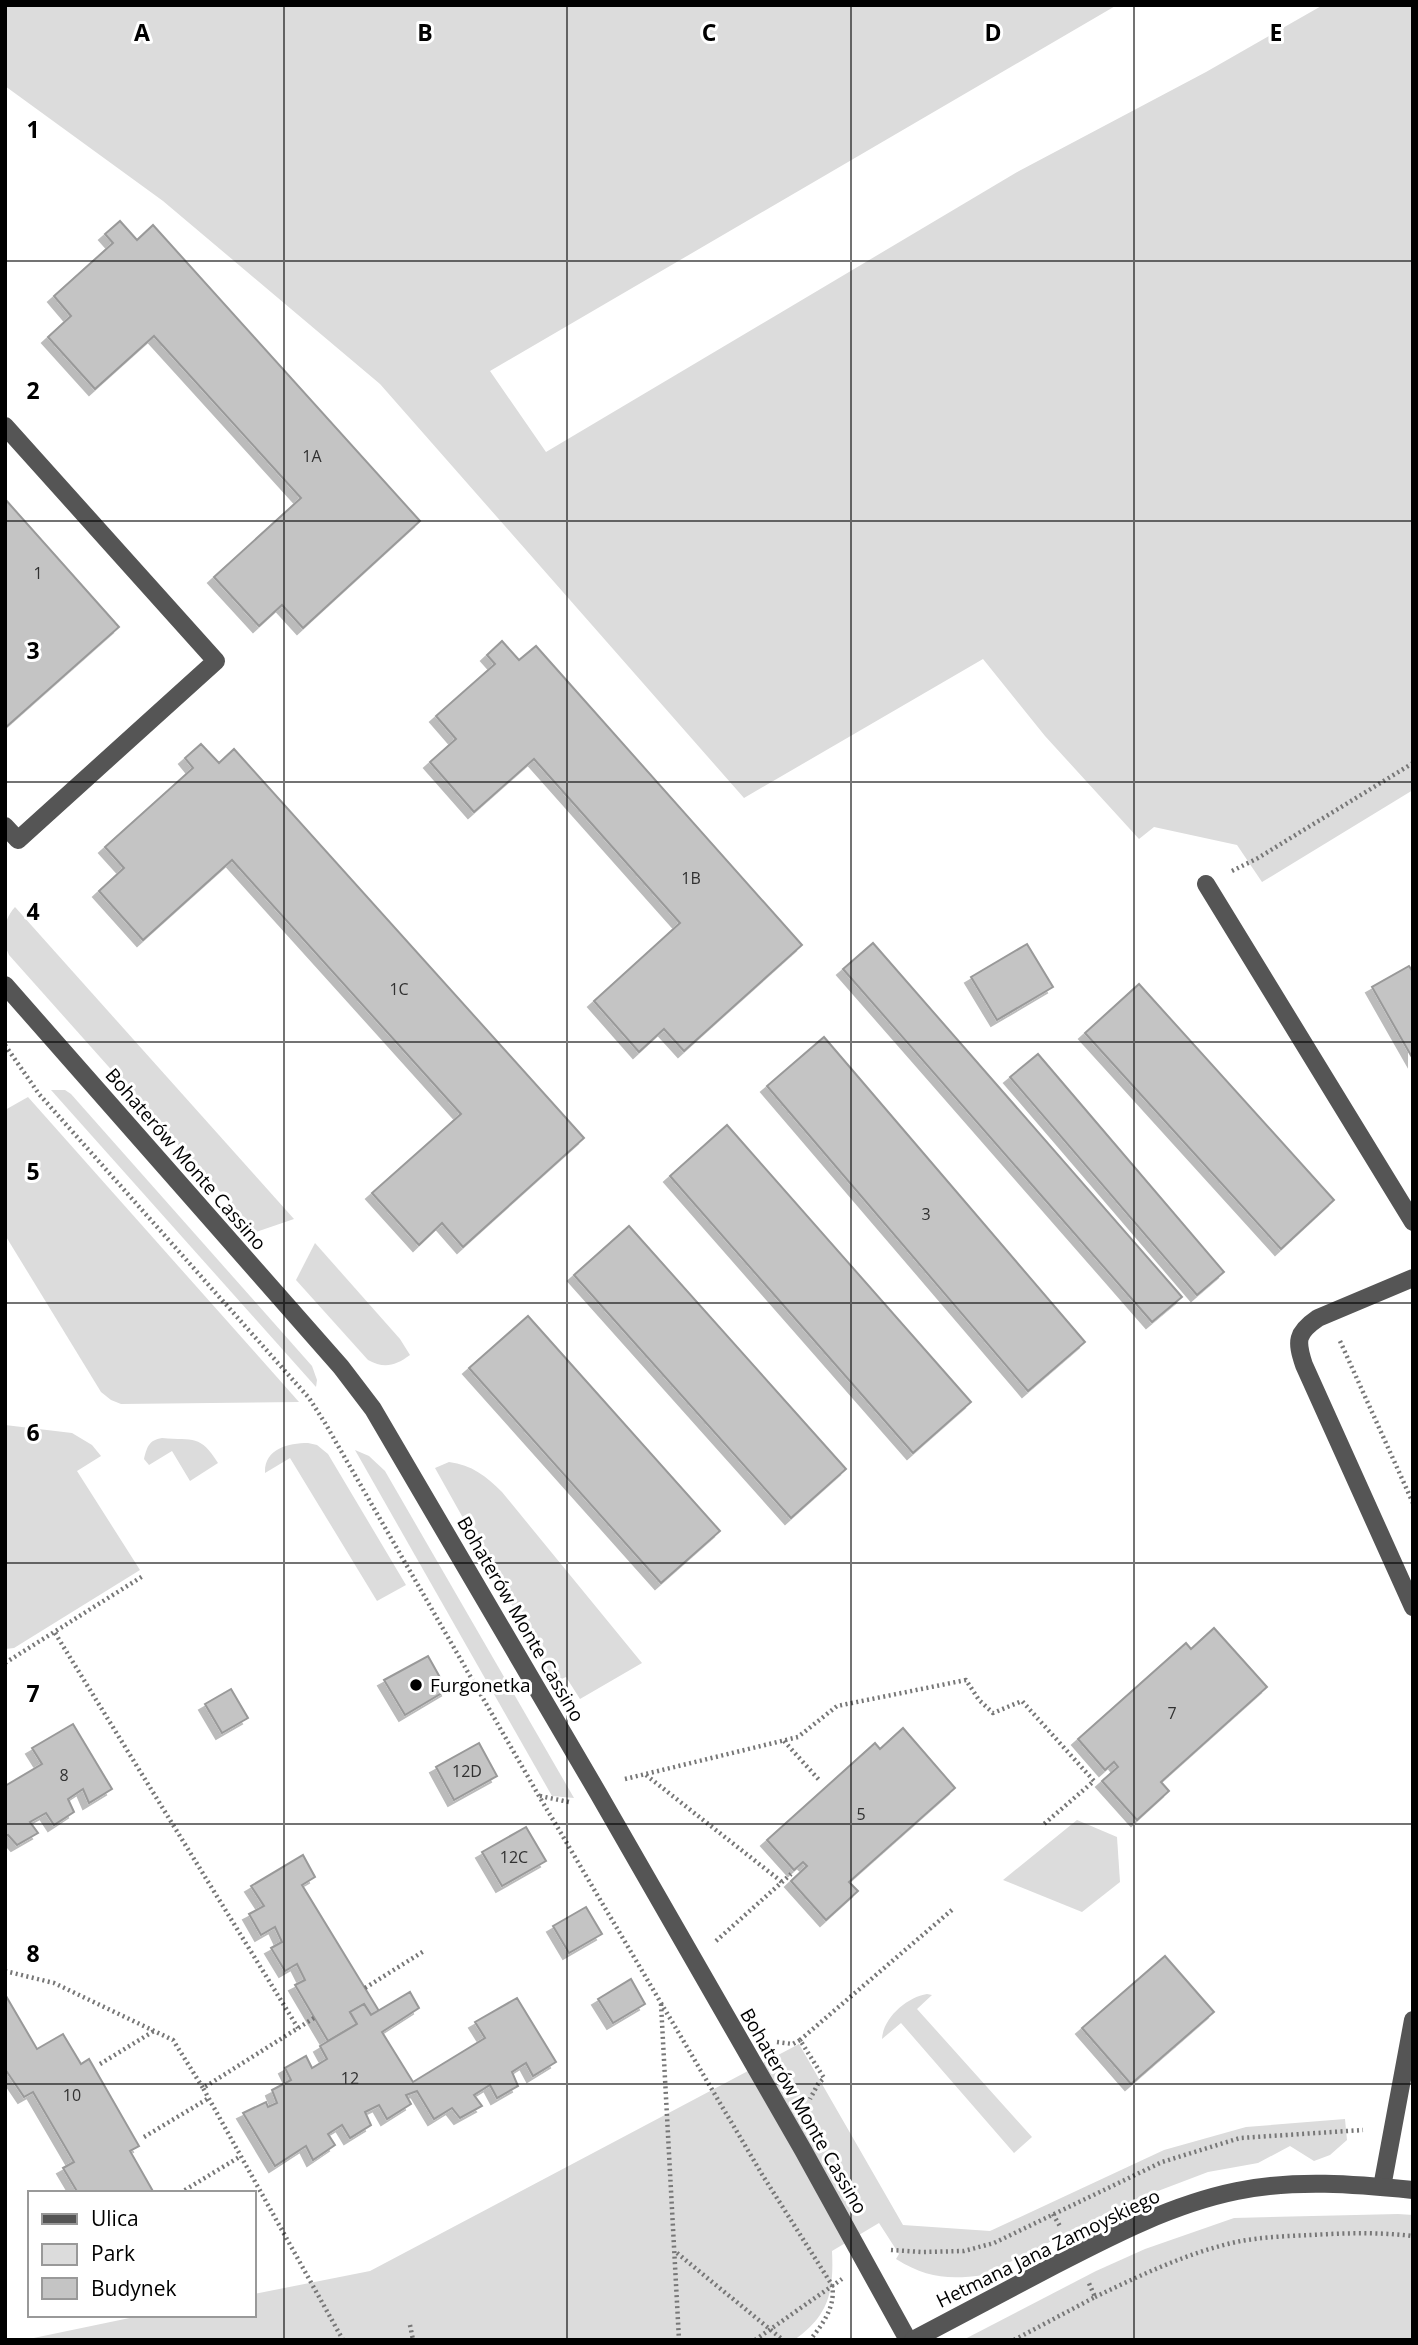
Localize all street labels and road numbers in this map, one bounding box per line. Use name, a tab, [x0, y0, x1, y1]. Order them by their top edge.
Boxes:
street label: Bohaterów Monte Cassino	[100, 1062, 272, 1256]
street label: Bohaterów Monte Cassino	[451, 1511, 591, 1727]
street label: Bohaterów Monte Cassino	[734, 2003, 874, 2219]
street label: Hetmana Jana Zamoyskiego	[932, 2182, 1164, 2314]

